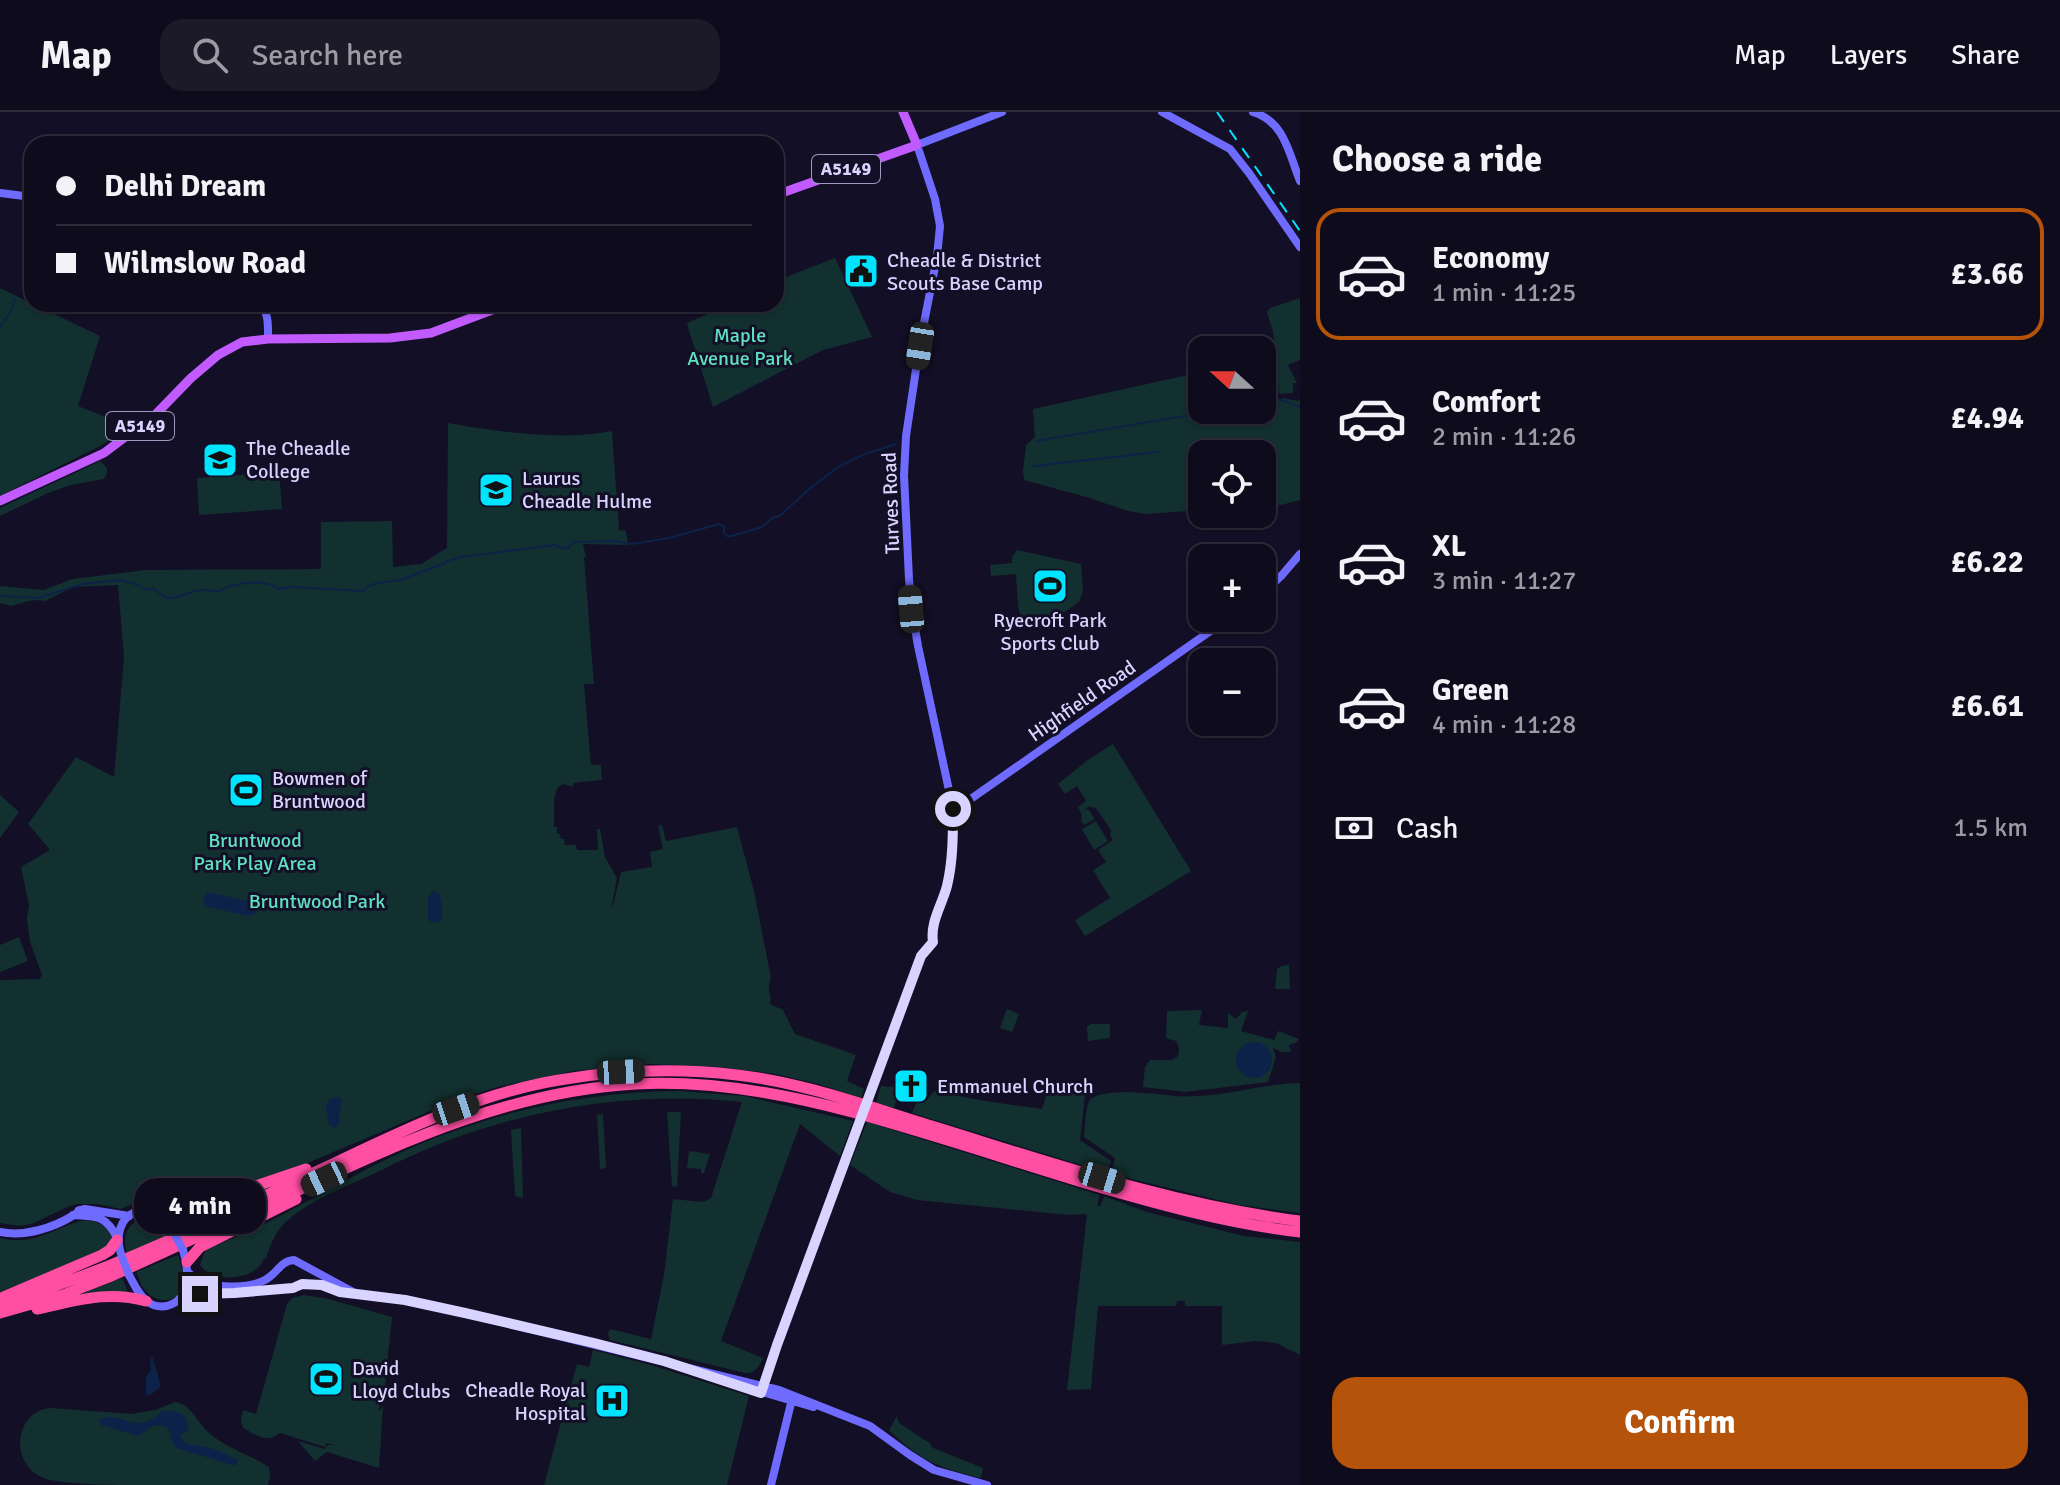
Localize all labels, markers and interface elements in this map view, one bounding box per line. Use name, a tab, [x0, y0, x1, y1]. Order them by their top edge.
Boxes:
search box	[160, 19, 720, 91]
text: Map	[40, 32, 112, 79]
icon: search	[188, 33, 232, 77]
text: Search here	[252, 37, 403, 74]
text: Map	[1734, 38, 1786, 72]
text: Layers	[1830, 38, 1907, 72]
text: Share	[1951, 38, 2020, 72]
text: Choose a ride	[1332, 137, 1542, 182]
road number: A5149	[812, 155, 880, 183]
text: Delhi Dream	[104, 168, 266, 205]
icon: car	[1336, 238, 1408, 310]
text: Economy	[1432, 240, 1549, 277]
text: Wilmslow Road	[104, 245, 306, 282]
place label: Cheadle & District Scouts Base Camp	[887, 248, 1043, 296]
public building icon: Cheadle & District Scouts Base Camp	[842, 252, 880, 290]
text: £3.66	[1951, 256, 2024, 293]
text: 1 min · 11:25	[1432, 277, 1576, 309]
car	[904, 320, 936, 372]
park label: Maple Avenue Park	[687, 323, 793, 371]
north arrow	[1188, 336, 1276, 424]
map controls	[1188, 336, 1276, 736]
icon: car	[1336, 382, 1408, 454]
text: Comfort	[1432, 384, 1541, 421]
text: £4.94	[1951, 400, 2024, 437]
road number: A5149	[106, 412, 174, 440]
text: 2 min · 11:26	[1432, 421, 1576, 453]
place label: The Cheadle College	[246, 436, 350, 484]
button: locate	[1188, 440, 1276, 528]
school or university icon: The Cheadle College	[201, 441, 239, 479]
street label: Turves Road	[877, 452, 905, 554]
place label: Laurus Cheadle Hulme	[522, 466, 652, 514]
school or university icon: Laurus Cheadle Hulme	[477, 471, 515, 509]
icon: car	[1336, 526, 1408, 598]
text: XL	[1432, 528, 1466, 565]
button: +	[1188, 544, 1276, 632]
text: £6.22	[1951, 544, 2024, 581]
text: 3 min · 11:27	[1432, 565, 1576, 597]
sports icon: Ryecroft Park Sports Club	[1031, 567, 1069, 605]
car	[897, 584, 925, 634]
place label: Ryecroft Park Sports Club	[993, 608, 1107, 656]
button: −	[1188, 648, 1276, 736]
street label: Highfield Road	[1023, 655, 1141, 747]
icon: car	[1336, 670, 1408, 742]
text: Green	[1432, 672, 1509, 709]
text: £6.61	[1951, 688, 2024, 725]
text: 4 min · 11:28	[1432, 709, 1576, 741]
place label: Bowmen of Bruntwood	[272, 766, 368, 814]
sports icon: Bowmen of Bruntwood	[227, 771, 265, 809]
route start	[935, 791, 971, 827]
icon: cash	[1332, 806, 1376, 850]
text: Cash	[1396, 810, 1459, 847]
text: 1.5 km	[1954, 812, 2028, 844]
park label: Bruntwood Park Play Area	[193, 828, 317, 876]
park label: Bruntwood Park	[249, 889, 385, 914]
car	[596, 1059, 646, 1085]
church icon: Emmanuel Church	[892, 1067, 930, 1105]
place label: Emmanuel Church	[937, 1074, 1094, 1099]
car	[429, 1090, 483, 1128]
car	[297, 1158, 351, 1200]
car	[1076, 1160, 1128, 1196]
callout: 4 min	[134, 1178, 266, 1234]
text: 4 min	[169, 1190, 231, 1222]
route end	[182, 1276, 218, 1312]
place label: David Lloyd Clubs	[352, 1356, 450, 1404]
sports icon: David Lloyd Clubs	[307, 1360, 345, 1398]
button: Confirm	[1332, 1377, 2028, 1469]
place label: Cheadle Royal Hospital	[465, 1378, 586, 1426]
hospital icon: Cheadle Royal Hospital	[593, 1382, 631, 1420]

